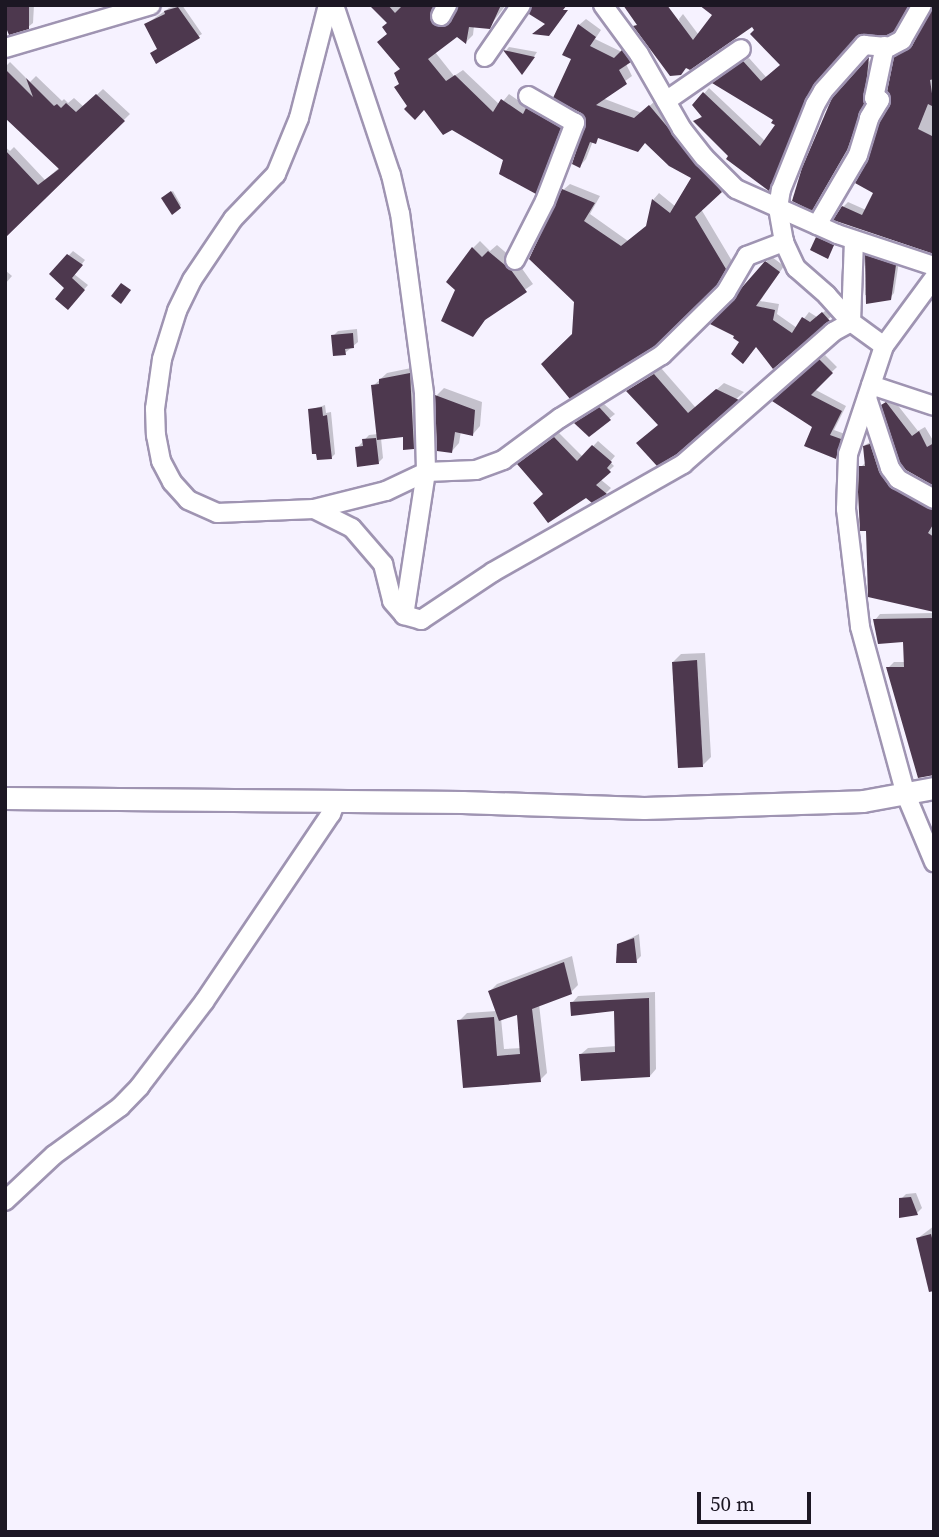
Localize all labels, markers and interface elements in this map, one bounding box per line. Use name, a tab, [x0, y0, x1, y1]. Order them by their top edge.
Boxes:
scale bar	[701, 1478, 815, 1522]
text: 50 m	[710, 1489, 755, 1518]

